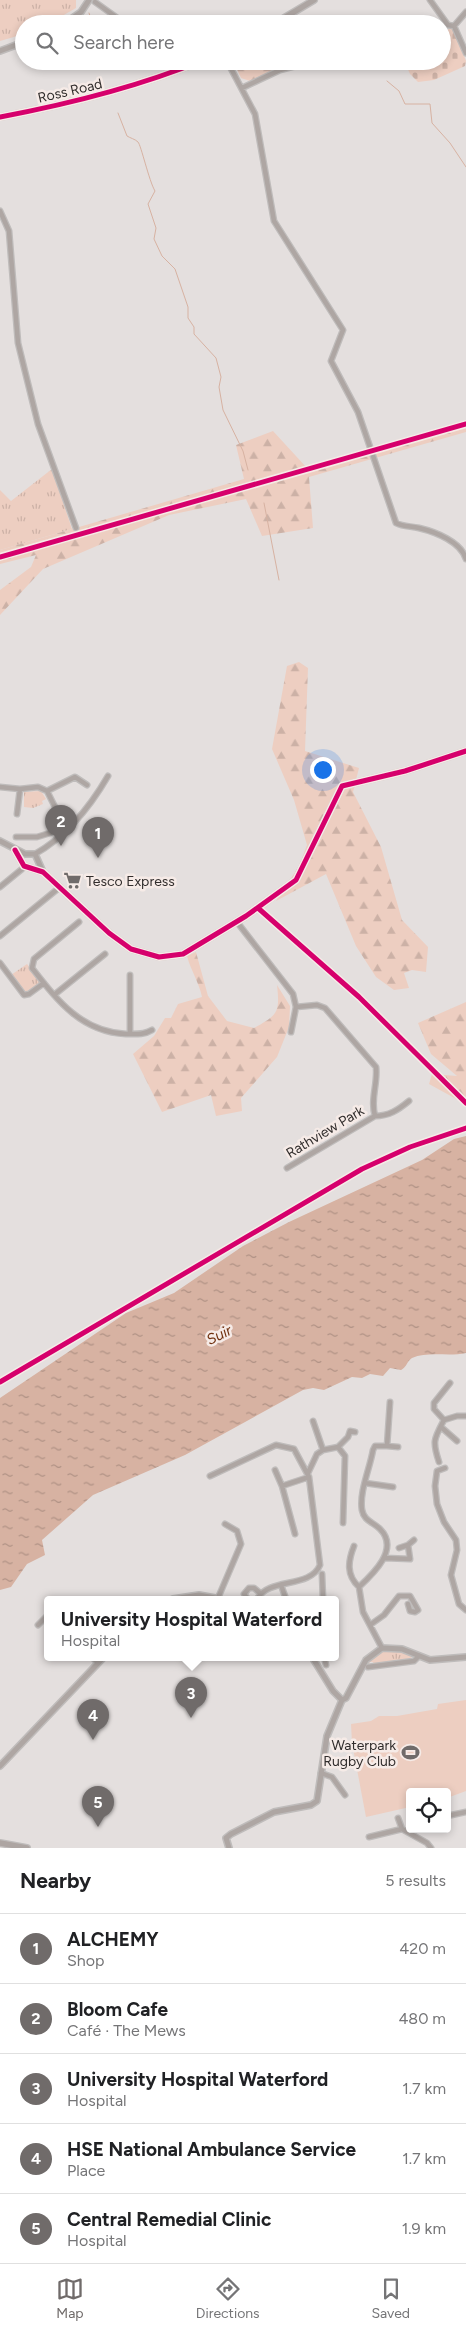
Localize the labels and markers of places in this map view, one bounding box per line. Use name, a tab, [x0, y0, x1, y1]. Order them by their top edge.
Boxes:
pin: 2	[45, 805, 77, 846]
pin: 1	[82, 817, 114, 858]
supermarket icon: Tesco Express	[62, 871, 82, 891]
place label: Tesco Express	[86, 873, 175, 890]
pin: 3	[175, 1677, 207, 1718]
pin: 4	[77, 1699, 109, 1740]
place label: Waterpark Rugby Club	[323, 1737, 396, 1770]
sports icon: Waterpark Rugby Club	[400, 1743, 420, 1763]
pin: 5	[82, 1786, 114, 1827]

